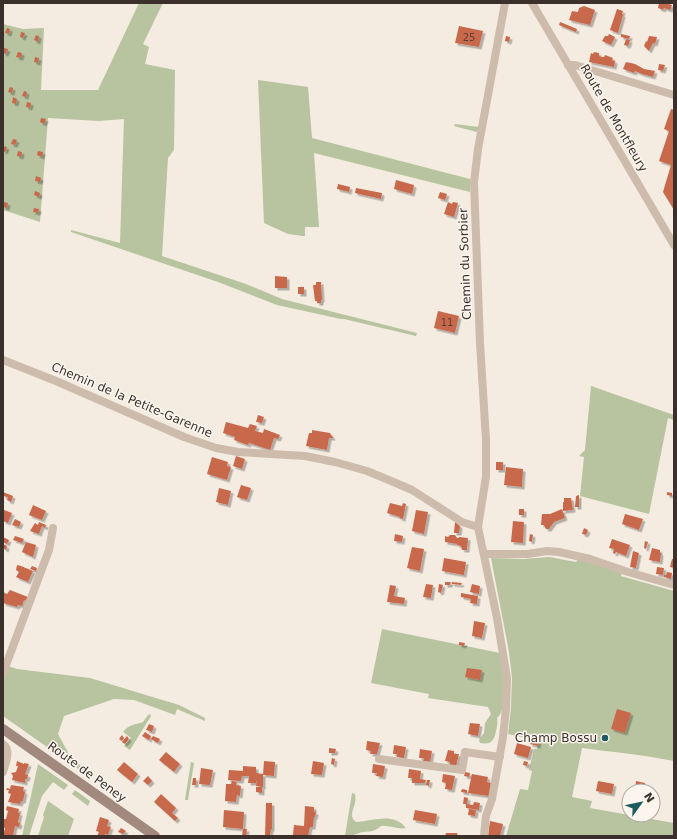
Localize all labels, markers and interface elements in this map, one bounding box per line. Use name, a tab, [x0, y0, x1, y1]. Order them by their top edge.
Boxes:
house number: 25	[463, 32, 475, 43]
street label: Route de Montfleury	[577, 62, 651, 174]
street label: Chemin du Sorbier	[456, 208, 474, 320]
house number: 11	[441, 317, 453, 328]
street label: Chemin de la Petite-Garenne	[49, 360, 215, 440]
place label: Champ Bossu	[515, 731, 597, 745]
marker: Champ Bossu	[600, 733, 610, 743]
street label: Route de Peney	[45, 739, 129, 805]
north arrow	[621, 783, 661, 823]
text: N	[641, 790, 657, 805]

